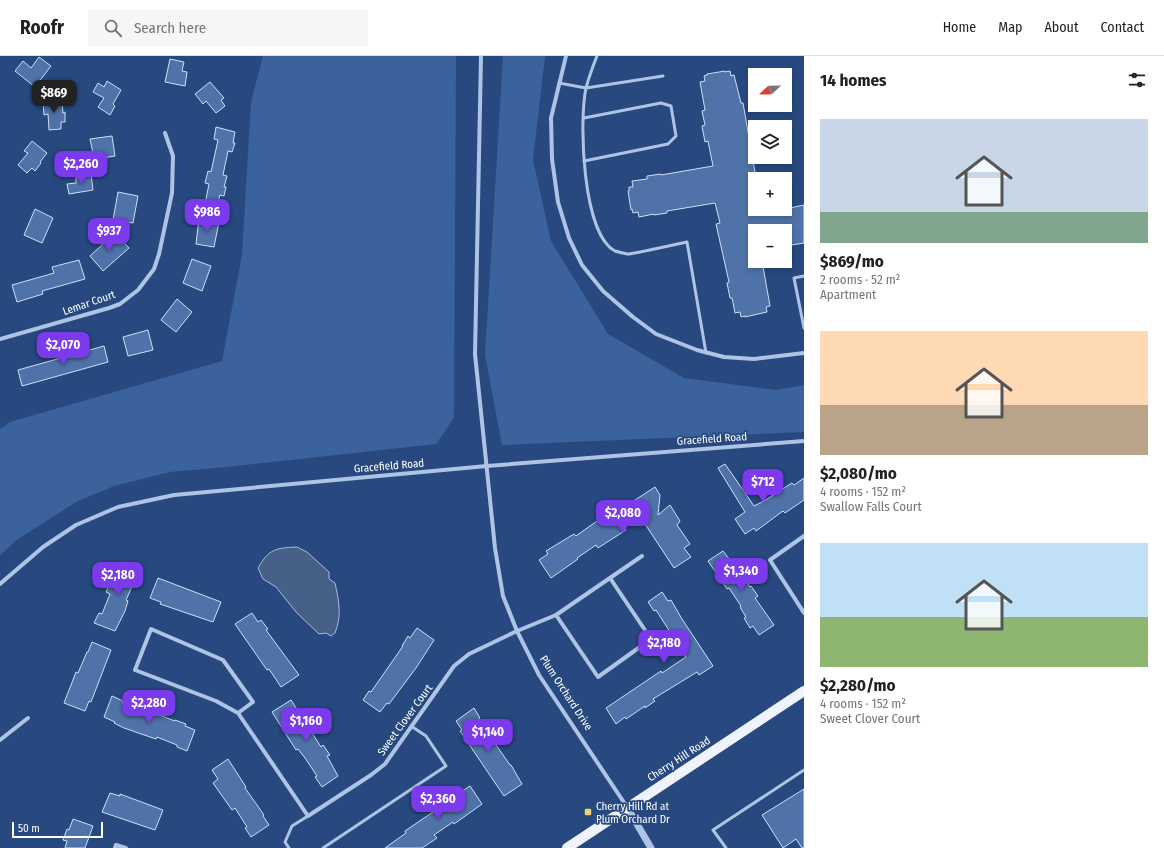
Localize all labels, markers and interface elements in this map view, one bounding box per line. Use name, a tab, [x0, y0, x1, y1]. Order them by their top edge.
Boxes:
search box	[88, 10, 368, 46]
text: Roofr	[20, 16, 64, 39]
icon: search	[102, 17, 124, 39]
text: Search here	[134, 19, 206, 37]
text: Home	[943, 19, 976, 36]
text: Map	[998, 19, 1022, 36]
text: About	[1044, 19, 1079, 36]
text: Contact	[1101, 19, 1144, 36]
north arrow	[748, 68, 792, 112]
map controls	[748, 68, 792, 268]
icon: filters	[1126, 69, 1148, 91]
text: 14 homes	[820, 70, 887, 91]
pin: $869	[30, 80, 78, 114]
text: $869	[41, 85, 67, 100]
button: layers	[748, 120, 792, 164]
icon: home	[948, 145, 1020, 217]
pin: $2,260	[48, 151, 114, 185]
text: $2,260	[63, 156, 99, 171]
button: +	[748, 172, 792, 216]
pin: $986	[183, 199, 231, 233]
text: $986	[194, 204, 220, 219]
pin: $937	[85, 218, 133, 252]
text: $937	[97, 223, 121, 238]
button: −	[748, 224, 792, 268]
text: $869/mo	[820, 251, 884, 272]
text: 2 rooms · 52 m²	[820, 272, 900, 287]
text: Apartment	[820, 287, 876, 302]
street label: Lemar Court	[61, 288, 117, 318]
pin: $2,070	[30, 332, 96, 366]
text: $2,070	[46, 337, 80, 352]
icon: home	[948, 357, 1020, 429]
street label: Gracefield Road	[676, 430, 748, 448]
street label: Gracefield Road	[353, 456, 425, 476]
text: $2,080/mo	[820, 463, 897, 484]
pin: $712	[739, 469, 787, 503]
text: $712	[751, 474, 775, 489]
text: 4 rooms · 152 m²	[820, 484, 906, 499]
text: Swallow Falls Court	[820, 499, 922, 514]
pin: $2,080	[590, 500, 656, 534]
text: $2,080	[605, 505, 641, 520]
pin: $1,340	[708, 558, 774, 592]
pin: $2,180	[85, 562, 151, 596]
text: $1,340	[724, 563, 758, 578]
text: $2,180	[101, 567, 135, 582]
icon: home	[948, 569, 1020, 641]
pin: $2,180	[631, 630, 697, 664]
text: $2,180	[647, 635, 681, 650]
street label: Plum Orchard Drive	[537, 653, 595, 733]
text: $2,280/mo	[820, 675, 896, 696]
street label: Sweet Clover Court	[375, 682, 435, 758]
pin: $2,280	[116, 690, 182, 724]
text: $2,280	[131, 695, 167, 710]
text: 4 rooms · 152 m²	[820, 696, 906, 711]
pin: $1,160	[273, 708, 339, 742]
text: Sweet Clover Court	[820, 711, 920, 726]
text: $1,160	[290, 713, 322, 728]
pin: $1,140	[455, 719, 521, 753]
text: $1,140	[472, 724, 504, 739]
street label: Cherry Hill Road	[645, 734, 713, 784]
pin: $2,360	[405, 786, 471, 820]
text: $2,360	[420, 791, 456, 806]
place label: Cherry Hill Rd at Plum Orchard Dr	[596, 800, 670, 826]
marker: Cherry Hill Rd at Plum Orchard Dr	[583, 807, 593, 817]
scale bar	[12, 820, 103, 839]
text: 50 m	[18, 822, 40, 835]

